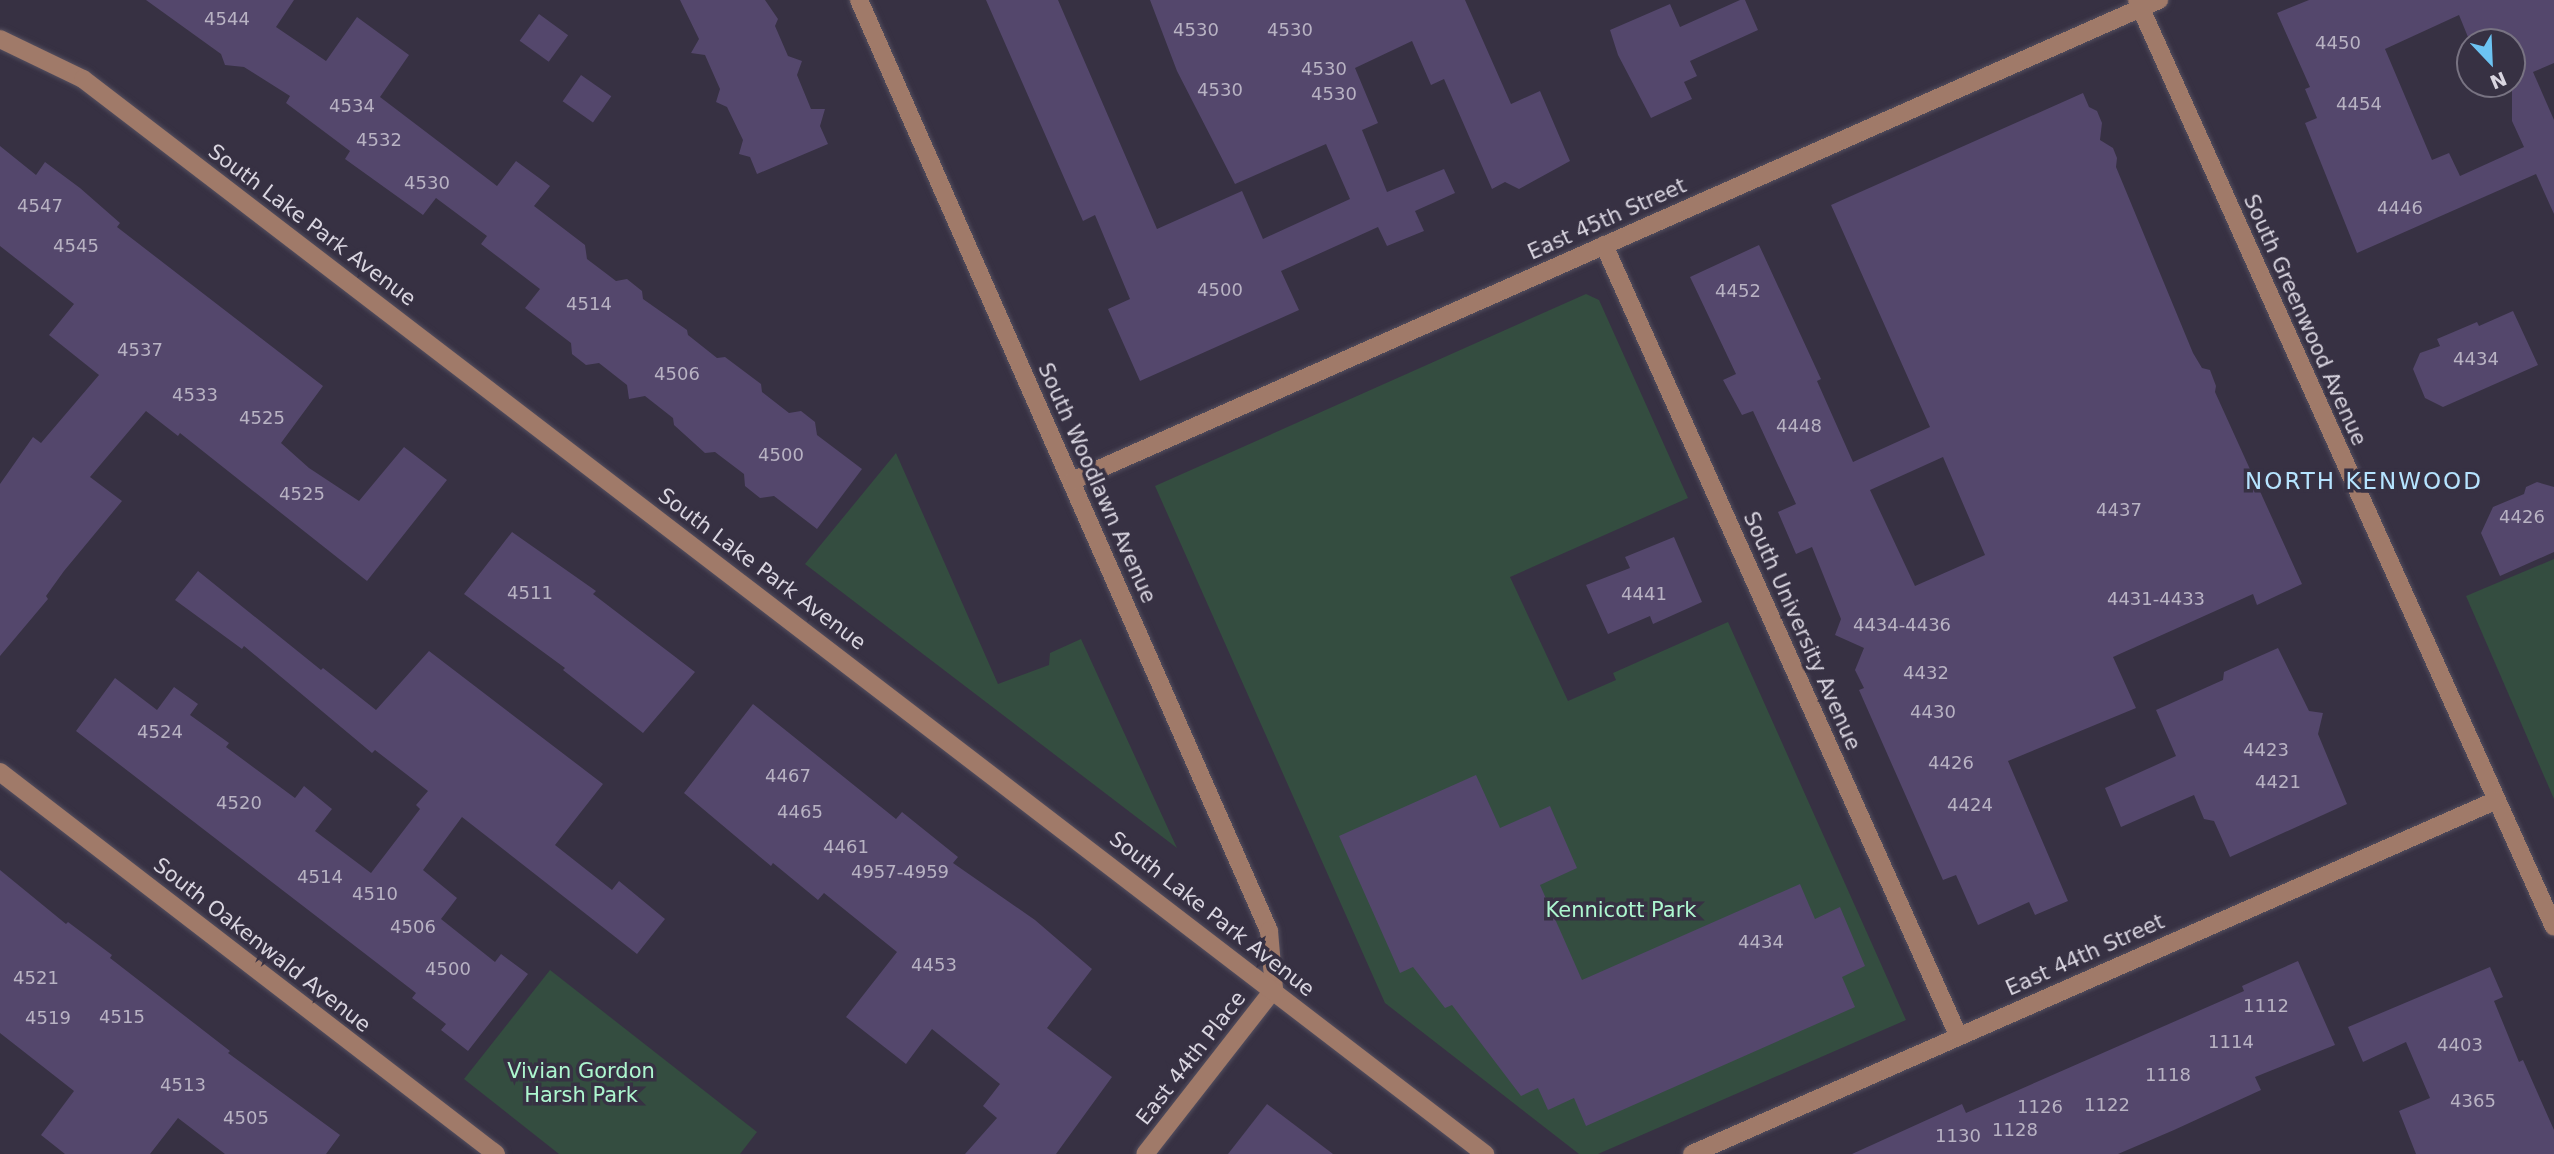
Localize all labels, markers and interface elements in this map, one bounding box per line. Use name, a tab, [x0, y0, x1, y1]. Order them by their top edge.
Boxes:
house number: 4544	[204, 8, 250, 30]
house number: 4530	[1173, 19, 1219, 41]
house number: 4530	[1267, 19, 1313, 41]
north arrow	[2456, 28, 2526, 98]
house number: 4450	[2315, 32, 2361, 54]
house number: 4530	[1301, 58, 1347, 80]
text: N	[2487, 67, 2510, 94]
house number: 4530	[1197, 79, 1243, 101]
house number: 4530	[1311, 83, 1357, 105]
house number: 4454	[2336, 93, 2382, 115]
house number: 4534	[329, 95, 375, 117]
house number: 4532	[356, 129, 402, 151]
street label: South Lake Park Avenue	[203, 139, 421, 311]
house number: 4530	[404, 172, 450, 194]
street label: East 45th Street	[1524, 173, 1690, 265]
street label: South Greenwood Avenue	[2238, 191, 2372, 449]
house number: 4547	[17, 195, 63, 217]
house number: 4446	[2377, 197, 2423, 219]
house number: 4545	[53, 235, 99, 257]
house number: 4500	[1197, 279, 1243, 301]
house number: 4452	[1715, 280, 1761, 302]
house number: 4514	[566, 293, 612, 315]
house number: 4537	[117, 339, 163, 361]
house number: 4434	[2453, 348, 2499, 370]
street label: South Woodlawn Avenue	[1033, 359, 1161, 607]
house number: 4506	[654, 363, 700, 385]
house number: 4533	[172, 384, 218, 406]
house number: 4525	[239, 407, 285, 429]
house number: 4448	[1776, 415, 1822, 437]
house number: 4500	[758, 444, 804, 466]
district label: NORTH KENWOOD	[2247, 467, 2481, 495]
house number: 4525	[279, 483, 325, 505]
street label: South Lake Park Avenue	[653, 483, 871, 655]
house number: 4437	[2096, 499, 2142, 521]
house number: 4426	[2499, 506, 2545, 528]
street label: South University Avenue	[1738, 508, 1866, 754]
house number: 4511	[507, 582, 553, 604]
house number: 4441	[1621, 583, 1667, 605]
house number: 4431-4433	[2107, 588, 2205, 610]
house number: 4434-4436	[1853, 614, 1951, 636]
house number: 4432	[1903, 662, 1949, 684]
house number: 4430	[1910, 701, 1956, 723]
house number: 4524	[137, 721, 183, 743]
house number: 4423	[2243, 739, 2289, 761]
house number: 4426	[1928, 752, 1974, 774]
house number: 4467	[765, 765, 811, 787]
house number: 4421	[2255, 771, 2301, 793]
house number: 4520	[216, 792, 262, 814]
house number: 4424	[1947, 794, 1993, 816]
house number: 4465	[777, 801, 823, 823]
street label: South Lake Park Avenue	[1104, 826, 1320, 1002]
house number: 4461	[823, 836, 869, 858]
street label: South Oakenwald Avenue	[148, 852, 376, 1038]
house number: 4957-4959	[851, 861, 949, 883]
house number: 4514	[297, 866, 343, 888]
house number: 4510	[352, 883, 398, 905]
park label: Kennicott Park	[1545, 897, 1697, 923]
street label: East 44th Street	[2002, 909, 2168, 1001]
house number: 4506	[390, 916, 436, 938]
house number: 4434	[1738, 931, 1784, 953]
house number: 4453	[911, 954, 957, 976]
house number: 4500	[425, 958, 471, 980]
house number: 4521	[13, 967, 59, 989]
street label: East 44th Place	[1131, 986, 1251, 1130]
house number: 1112	[2243, 995, 2289, 1017]
house number: 4515	[99, 1006, 145, 1028]
house number: 4519	[25, 1007, 71, 1029]
house number: 1114	[2208, 1031, 2254, 1053]
house number: 4403	[2437, 1034, 2483, 1056]
park label: Vivian Gordon Harsh Park	[507, 1058, 655, 1108]
house number: 1118	[2145, 1064, 2191, 1086]
house number: 4513	[160, 1074, 206, 1096]
house number: 4365	[2450, 1090, 2496, 1112]
house number: 1122	[2084, 1094, 2130, 1116]
house number: 1126	[2017, 1096, 2063, 1118]
house number: 4505	[223, 1107, 269, 1129]
house number: 1128	[1992, 1119, 2038, 1141]
house number: 1130	[1935, 1125, 1981, 1147]

